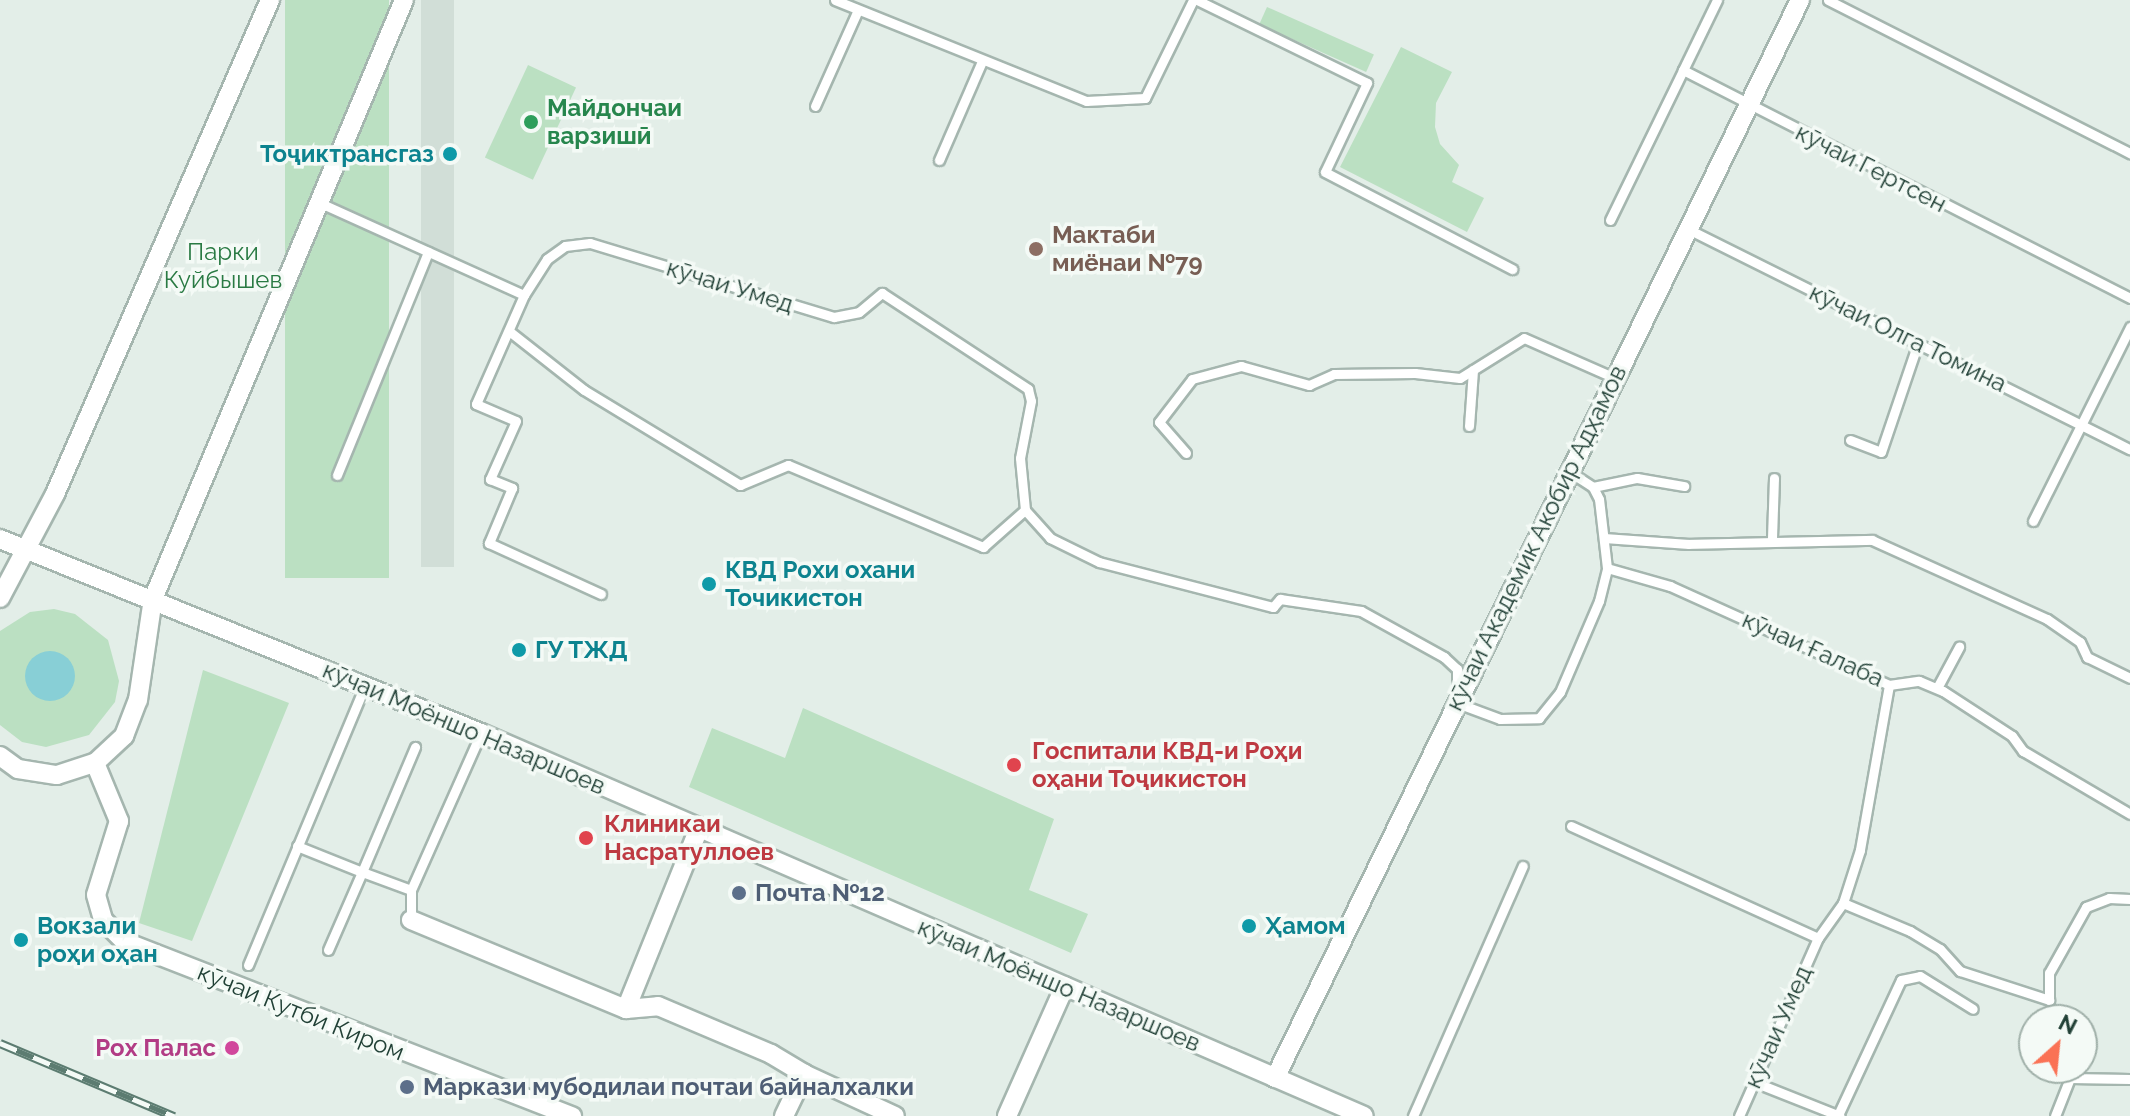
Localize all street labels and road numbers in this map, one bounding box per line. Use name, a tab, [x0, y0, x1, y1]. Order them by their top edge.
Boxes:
street label: кӯчаи Гертсен	[1791, 118, 1951, 218]
street label: кӯчаи Умед	[663, 253, 797, 319]
street label: кӯчаи Олга Томина	[1804, 278, 2012, 398]
street label: кӯчаи Академик Акобир Адҳамов	[1439, 360, 1633, 716]
street label: кӯчаи Ғалаба	[1738, 605, 1888, 693]
street label: кӯчаи Моёншо Назаршоев	[318, 655, 610, 801]
street label: кӯчаи Моёншо Назаршоев	[913, 912, 1205, 1058]
street label: кӯчаи Кутби Киром	[193, 957, 409, 1067]
street label: кӯчаи Умед	[1738, 961, 1818, 1093]

